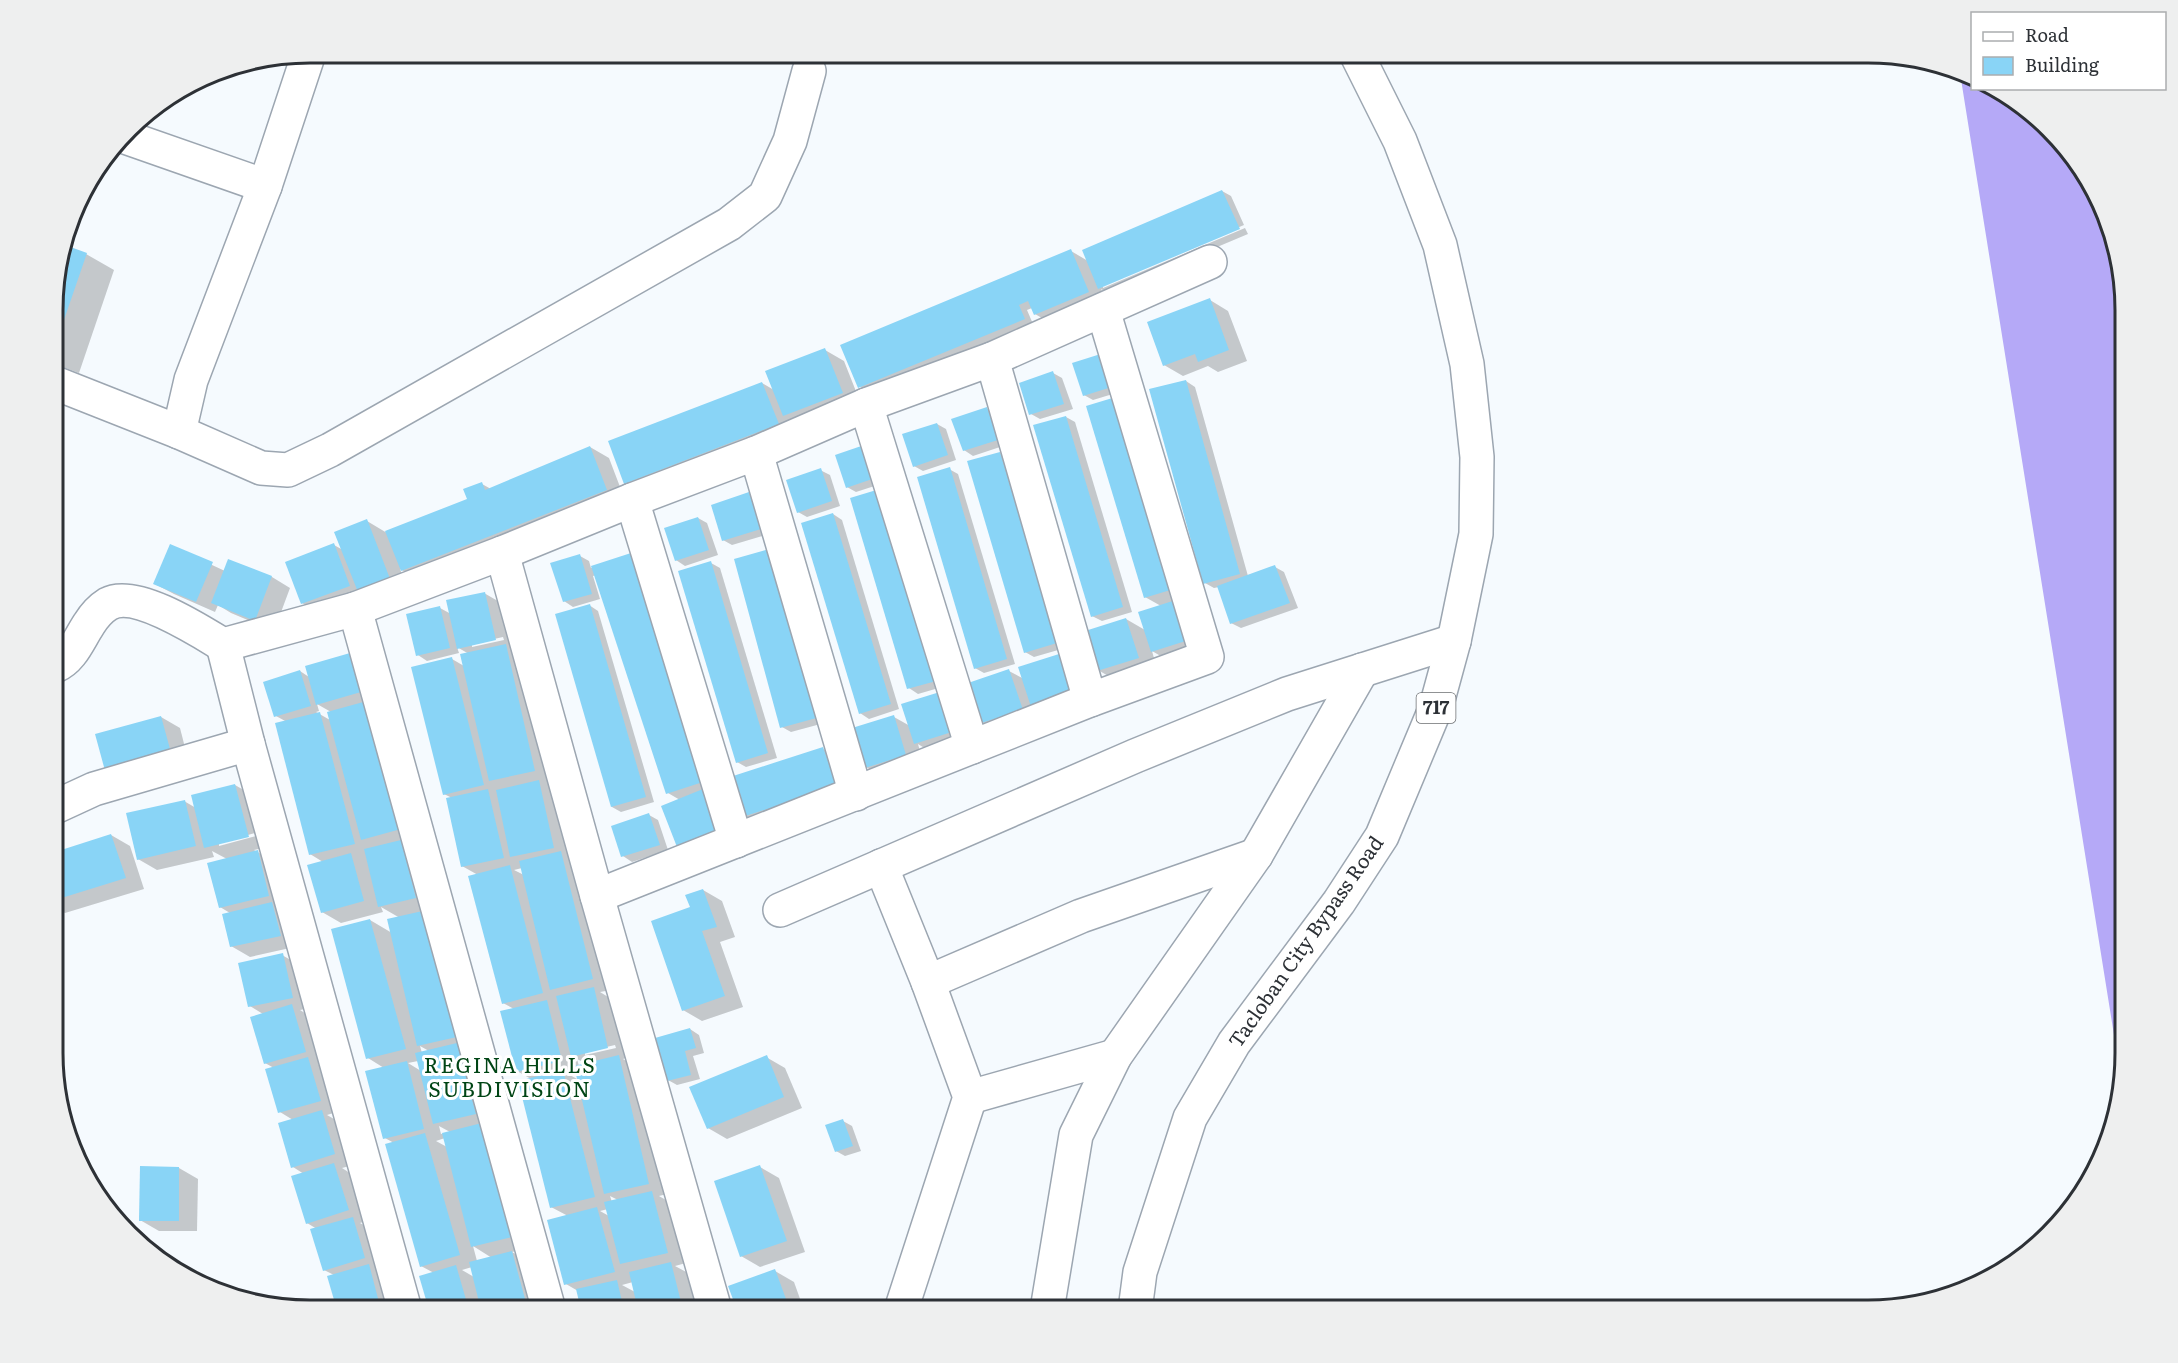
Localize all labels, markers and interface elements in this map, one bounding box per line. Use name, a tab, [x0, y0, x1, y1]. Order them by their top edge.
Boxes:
legend	[1971, 12, 2166, 90]
text: Road	[2025, 21, 2069, 48]
text: Building	[2025, 51, 2100, 78]
road number: 717	[1416, 693, 1456, 723]
street label: Tacloban City Bypass Road	[1220, 829, 1389, 1053]
district label: REGINA HILLS SUBDIVISION	[424, 1048, 596, 1103]

